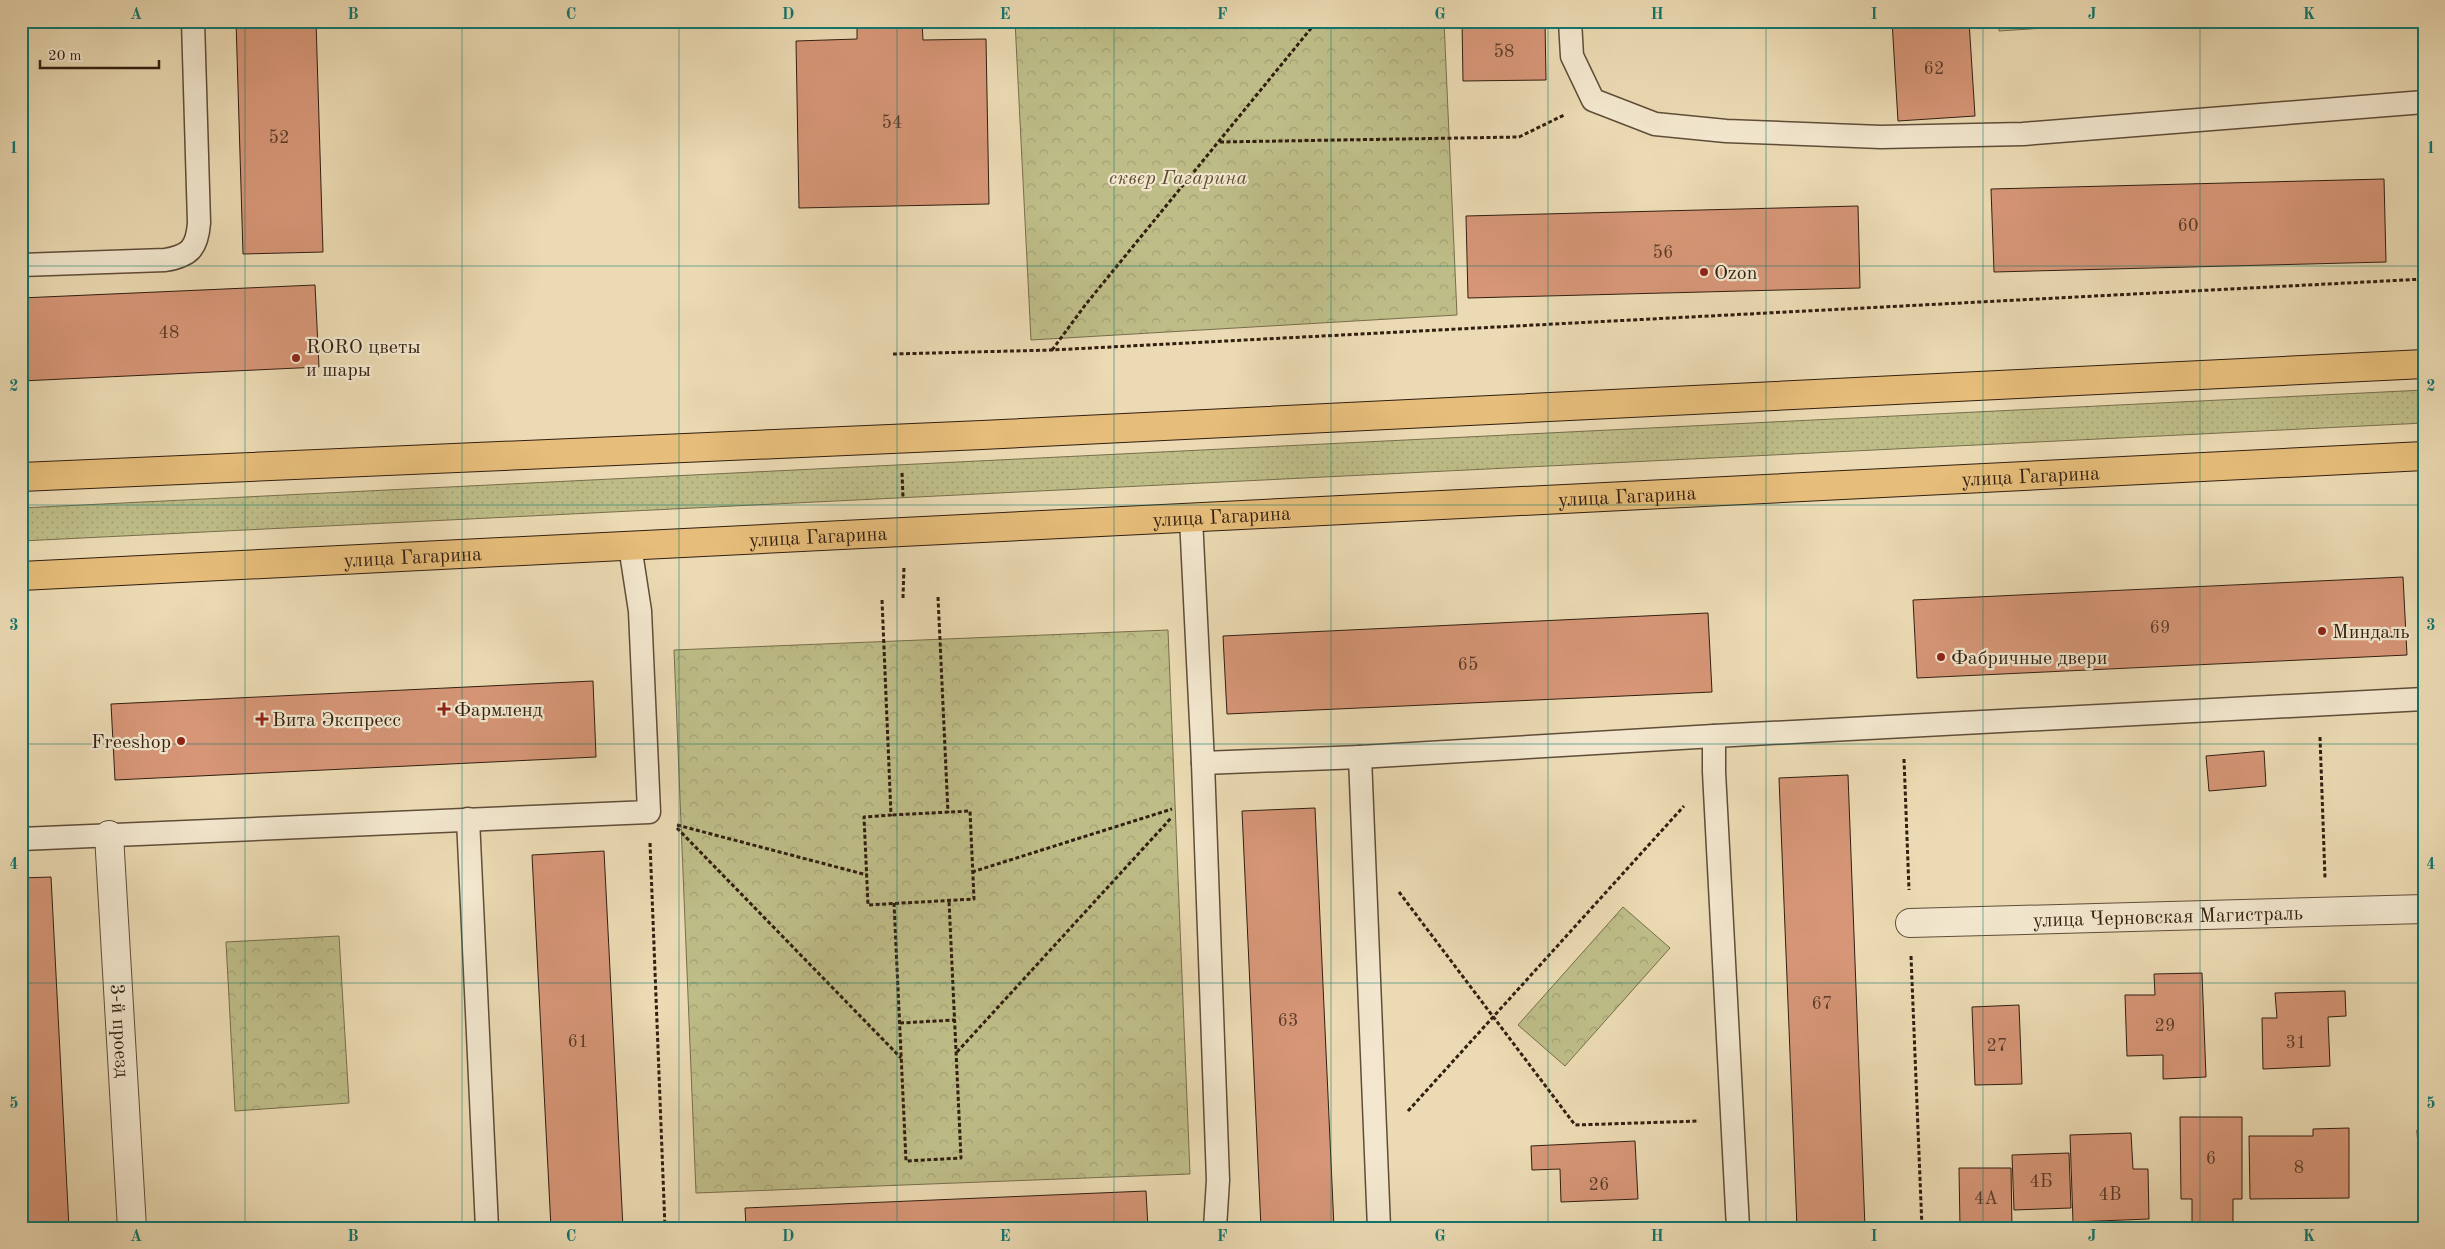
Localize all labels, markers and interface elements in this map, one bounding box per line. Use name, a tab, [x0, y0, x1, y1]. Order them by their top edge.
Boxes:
text: A	[130, 7, 142, 23]
text: B	[347, 7, 359, 23]
text: C	[566, 7, 576, 23]
text: D	[782, 7, 794, 23]
text: E	[999, 7, 1011, 23]
text: F	[1217, 7, 1228, 23]
text: G	[1434, 7, 1446, 23]
text: H	[1650, 7, 1664, 23]
text: I	[1870, 7, 1878, 23]
text: J	[2088, 7, 2097, 23]
text: K	[2303, 7, 2315, 23]
scale bar	[40, 38, 159, 70]
house number: 58	[1494, 43, 1514, 61]
text: 20 m	[48, 49, 82, 64]
house number: 62	[1924, 60, 1944, 78]
house number: 54	[882, 114, 902, 132]
house number: 52	[269, 129, 289, 147]
text: 1	[9, 141, 19, 157]
text: 1	[2426, 141, 2436, 157]
park label: сквер Гагарина	[1109, 169, 1247, 189]
house number: 60	[2178, 217, 2198, 235]
house number: 56	[1653, 244, 1673, 262]
place label: Ozon	[1714, 264, 1758, 284]
marker: Ozon	[1698, 266, 1710, 278]
house number: 48	[159, 324, 179, 342]
place label: RORO цветы и шары	[306, 338, 421, 381]
marker: RORO цветы и шары	[290, 352, 302, 364]
text: 2	[9, 379, 19, 395]
text: 2	[2426, 379, 2436, 395]
street label: улица Гагарина	[1961, 464, 2100, 491]
street label: улица Гагарина	[1557, 484, 1697, 511]
street label: улица Гагарина	[1152, 505, 1291, 531]
street label: улица Гагарина	[748, 525, 888, 552]
street label: улица Гагарина	[343, 545, 482, 572]
text: 3	[9, 618, 19, 634]
text: 3	[2426, 618, 2436, 634]
house number: 69	[2150, 619, 2170, 637]
place label: Миндаль	[2332, 623, 2410, 643]
marker: Миндаль	[2316, 625, 2328, 637]
place label: Фабричные двери	[1951, 649, 2107, 669]
marker: Фабричные двери	[1935, 651, 1947, 663]
house number: 65	[1458, 656, 1478, 674]
place label: Фармленд	[454, 701, 543, 721]
marker: Фармленд	[438, 703, 450, 715]
place label: Вита Экспресс	[272, 711, 401, 731]
marker: Вита Экспресс	[256, 713, 268, 725]
place label: Freeshop	[91, 733, 171, 753]
marker: Freeshop	[175, 735, 187, 747]
text: 4	[9, 857, 19, 873]
text: 4	[2426, 857, 2436, 873]
street label: улица Черновская Магистраль	[2033, 904, 2303, 932]
street label: 3-й проезд	[106, 983, 131, 1079]
house number: 67	[1812, 995, 1832, 1013]
house number: 63	[1278, 1012, 1298, 1030]
house number: 29	[2155, 1017, 2175, 1035]
house number: 61	[568, 1033, 588, 1051]
house number: 31	[2286, 1034, 2306, 1052]
house number: 27	[1987, 1037, 2007, 1055]
text: 5	[9, 1096, 19, 1112]
text: 5	[2426, 1096, 2436, 1112]
house number: 6	[2206, 1150, 2216, 1168]
house number: 8	[2294, 1159, 2304, 1177]
house number: 4Б	[2029, 1173, 2053, 1191]
house number: 26	[1589, 1176, 1609, 1194]
house number: 4В	[2099, 1186, 2121, 1204]
house number: 4А	[1974, 1190, 1998, 1208]
text: A	[130, 1229, 142, 1245]
text: B	[347, 1229, 359, 1245]
text: C	[566, 1229, 576, 1245]
text: D	[782, 1229, 794, 1245]
text: E	[999, 1229, 1011, 1245]
text: F	[1217, 1229, 1228, 1245]
text: G	[1434, 1229, 1446, 1245]
text: H	[1650, 1229, 1664, 1245]
text: I	[1870, 1229, 1878, 1245]
text: J	[2088, 1229, 2097, 1245]
text: K	[2303, 1229, 2315, 1245]

